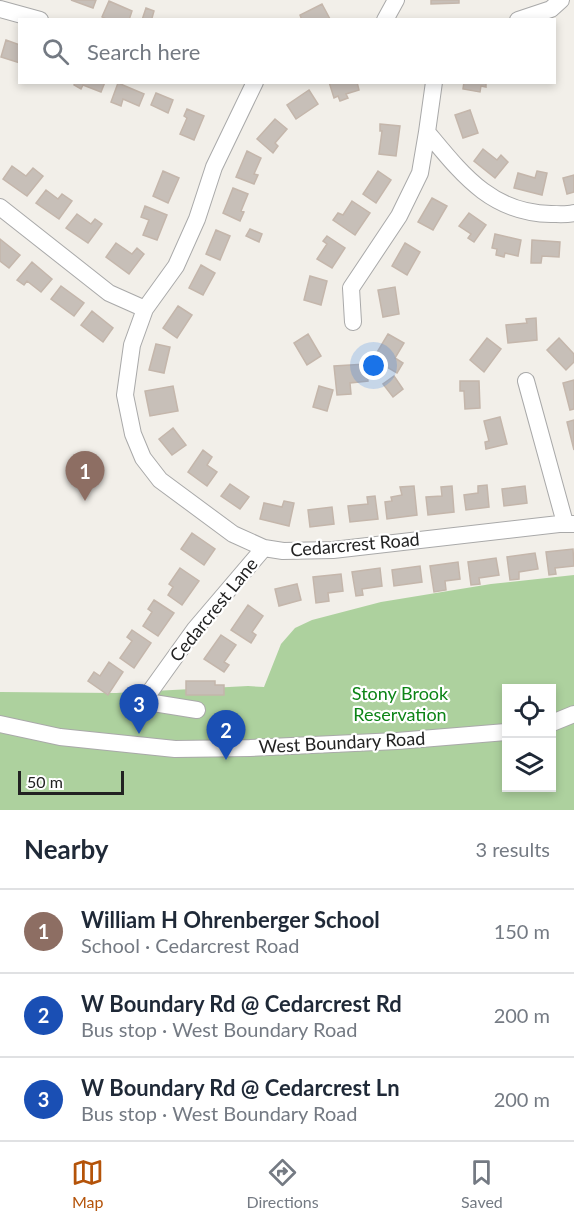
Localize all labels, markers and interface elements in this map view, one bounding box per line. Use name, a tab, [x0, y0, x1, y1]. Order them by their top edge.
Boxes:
search box	[18, 18, 556, 84]
icon: search	[39, 35, 72, 68]
text: Search here	[87, 38, 200, 65]
your location	[359, 351, 388, 380]
pin: 1	[66, 452, 104, 501]
street label: Cedarcrest Road	[289, 527, 420, 561]
street label: Cedarcrest Lane	[165, 553, 262, 666]
park label: Stony Brook Reservation	[352, 682, 449, 725]
pin: 3	[120, 684, 158, 734]
map controls	[502, 684, 556, 792]
button: locate	[502, 684, 556, 738]
pin: 2	[206, 710, 246, 760]
street label: West Boundary Road	[258, 727, 426, 757]
button: layers	[502, 738, 556, 792]
scale bar	[18, 768, 124, 796]
text: 50 m	[27, 772, 63, 791]
text: Nearby	[24, 833, 109, 865]
text: 3 results	[475, 837, 550, 861]
text: William H Ohrenberger School	[81, 906, 380, 933]
text: 1	[38, 919, 49, 943]
text: 150 m	[494, 919, 550, 943]
text: School · Cedarcrest Road	[81, 933, 299, 957]
text: W Boundary Rd @ Cedarcrest Rd	[81, 990, 402, 1017]
text: 2	[38, 1003, 49, 1027]
text: 200 m	[494, 1003, 550, 1027]
text: Bus stop · West Boundary Road	[81, 1017, 357, 1041]
text: W Boundary Rd @ Cedarcrest Ln	[81, 1074, 400, 1101]
text: 3	[38, 1087, 49, 1111]
text: 200 m	[494, 1087, 550, 1111]
text: Bus stop · West Boundary Road	[81, 1101, 357, 1125]
tab: Map	[71, 1156, 104, 1211]
tab: Directions	[246, 1156, 319, 1211]
tab: Saved	[461, 1156, 503, 1211]

